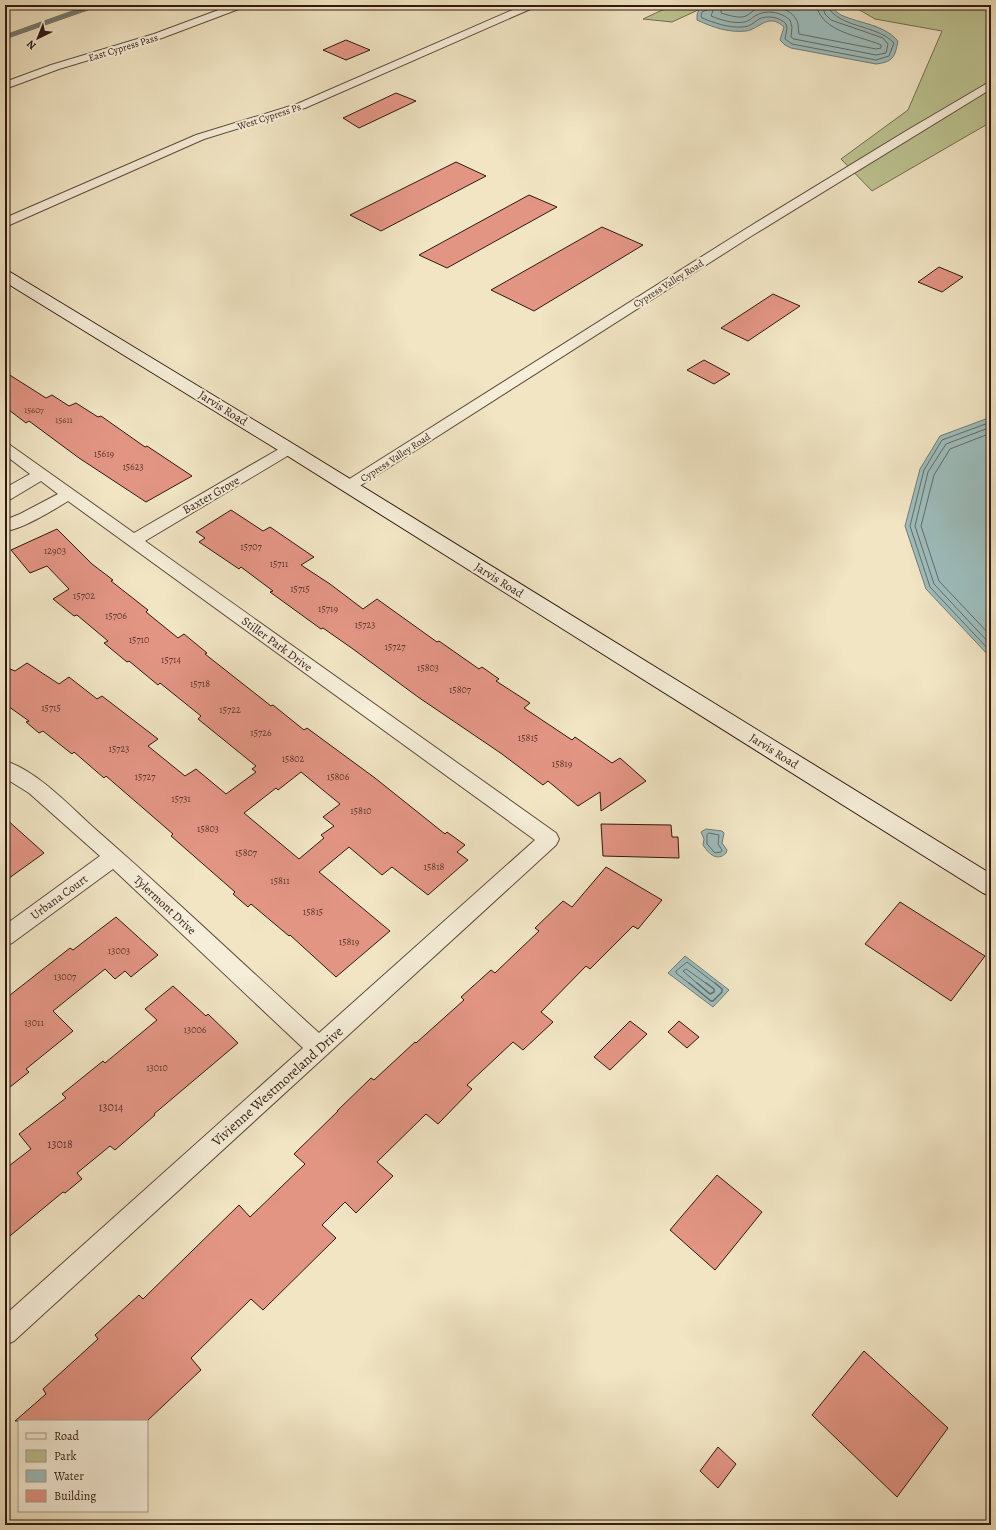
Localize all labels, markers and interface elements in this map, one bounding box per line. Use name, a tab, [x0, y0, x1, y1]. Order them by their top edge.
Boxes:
north arrow	[18, 18, 58, 58]
street label: East Cypress Pass	[87, 31, 160, 65]
text: N	[23, 37, 40, 53]
street label: West Cypress Ps	[235, 100, 303, 134]
street label: Cypress Valley Road	[631, 256, 707, 311]
street label: Jarvis Road	[196, 387, 251, 430]
house number: 15607	[24, 404, 44, 416]
house number: 15611	[55, 414, 73, 426]
street label: Cypress Valley Road	[358, 430, 434, 486]
house number: 15619	[94, 447, 115, 460]
house number: 15623	[122, 460, 144, 473]
street label: Baxter Grove	[180, 472, 242, 518]
house number: 15707	[240, 540, 263, 553]
house number: 12903	[44, 544, 66, 557]
house number: 15711	[270, 557, 289, 570]
street label: Jarvis Road	[472, 559, 527, 602]
house number: 15715	[290, 582, 310, 595]
house number: 15702	[73, 589, 95, 602]
house number: 15719	[318, 602, 338, 615]
house number: 15706	[105, 609, 127, 622]
street label: Stiller Park Drive	[238, 613, 316, 675]
house number: 15723	[355, 618, 375, 631]
house number: 15710	[129, 633, 149, 646]
house number: 15727	[385, 640, 406, 653]
house number: 15714	[161, 653, 181, 666]
house number: 15803	[417, 661, 439, 674]
house number: 15718	[190, 677, 210, 690]
house number: 15807	[449, 683, 472, 696]
house number: 15715	[41, 701, 61, 714]
house number: 15722	[219, 703, 241, 716]
house number: 15726	[250, 726, 272, 739]
street label: Jarvis Road	[747, 730, 802, 773]
house number: 15815	[518, 731, 538, 744]
house number: 15723	[109, 742, 129, 755]
house number: 15802	[282, 752, 305, 765]
house number: 15819	[552, 757, 573, 770]
house number: 15727	[135, 770, 156, 783]
house number: 15806	[327, 770, 350, 783]
house number: 15731	[171, 792, 191, 805]
house number: 15810	[350, 804, 372, 817]
house number: 15803	[197, 822, 219, 835]
house number: 15807	[235, 846, 258, 859]
house number: 15818	[424, 860, 445, 873]
street label: Urbana Court	[27, 871, 91, 923]
street label: Tylermont Drive	[130, 872, 200, 938]
house number: 15811	[270, 874, 290, 887]
house number: 15815	[303, 905, 323, 918]
house number: 15819	[339, 935, 360, 948]
house number: 13003	[108, 944, 130, 957]
house number: 13007	[54, 970, 77, 983]
house number: 13011	[24, 1016, 44, 1029]
street label: Vivienne Westmoreland Drive	[207, 1022, 347, 1151]
house number: 13006	[184, 1023, 207, 1036]
house number: 13010	[146, 1061, 168, 1074]
house number: 13014	[98, 1099, 124, 1115]
house number: 13018	[47, 1136, 73, 1152]
legend	[18, 1420, 148, 1512]
text: Road	[54, 1428, 80, 1444]
text: Park	[54, 1448, 77, 1464]
text: Water	[53, 1468, 84, 1484]
text: Building	[54, 1488, 96, 1504]

